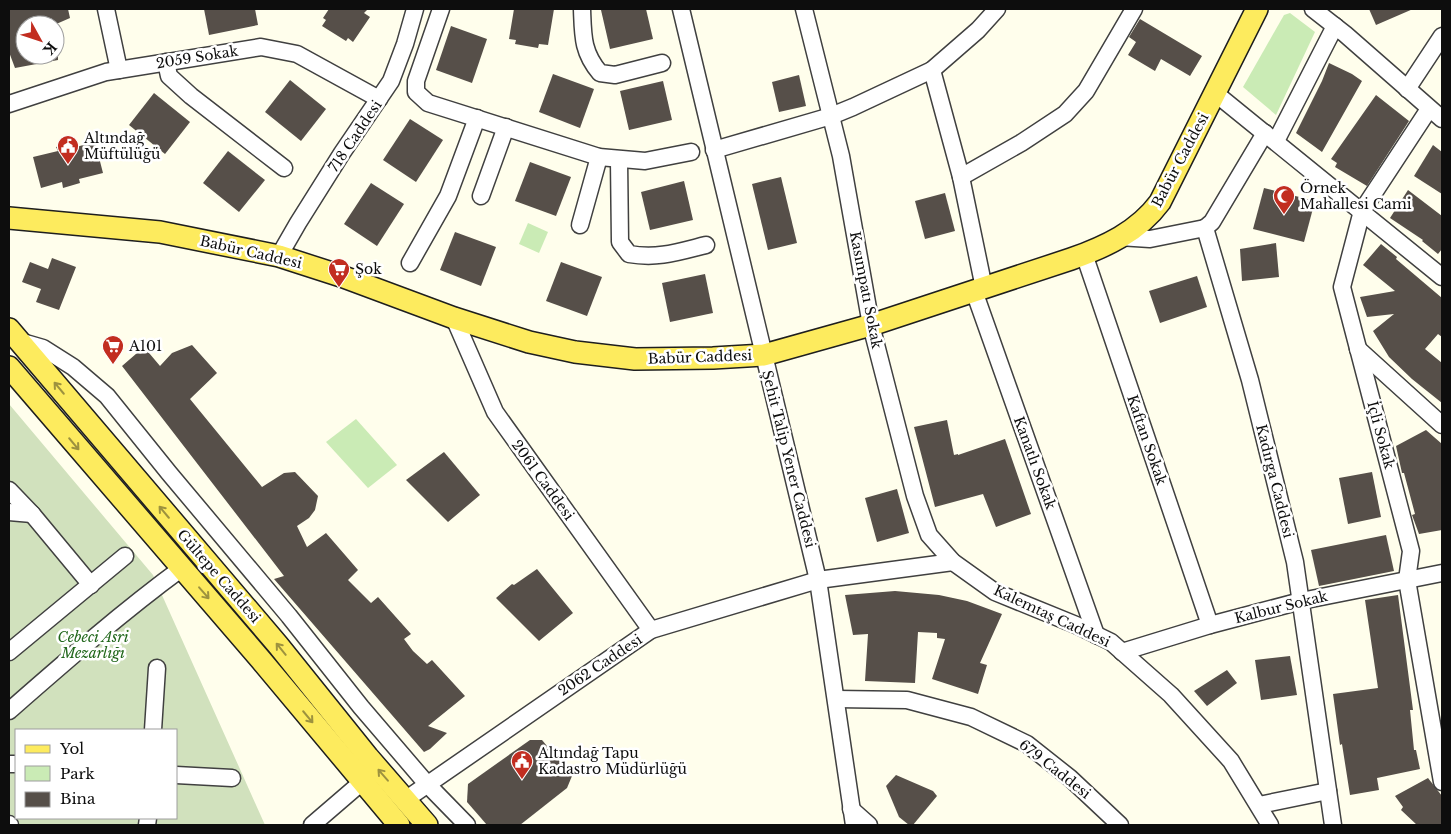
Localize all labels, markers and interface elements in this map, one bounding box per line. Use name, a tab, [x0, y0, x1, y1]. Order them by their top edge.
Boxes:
north arrow	[15, 15, 65, 65]
text: K	[39, 38, 61, 59]
street label: 2059 Sokak	[155, 42, 240, 72]
street label: 718 Caddesi	[324, 96, 386, 175]
street label: Babür Caddesi	[1148, 109, 1213, 210]
place label: Altındağ Müftülüğü	[83, 129, 161, 163]
public building icon: Altındağ Müftülüğü	[56, 134, 80, 165]
place label: Örnek Mahallesi Cami	[1300, 178, 1412, 213]
mosque icon: Örnek Mahallesi Cami	[1272, 184, 1296, 215]
street label: Kasımpatı Sokak	[846, 230, 886, 351]
street label: Babür Caddesi	[198, 231, 304, 273]
supermarket icon: Şok	[327, 257, 351, 288]
place label: Şok	[355, 260, 382, 278]
supermarket icon: A101	[101, 334, 125, 365]
place label: A101	[128, 337, 162, 355]
street label: Babür Caddesi	[648, 346, 753, 368]
street label: Şehit Talip Yener Caddesi	[758, 368, 820, 550]
one-way arrow	[54, 382, 65, 395]
street label: Kaftan Sokak	[1123, 392, 1171, 488]
street label: İçli Sokak	[1363, 399, 1399, 471]
street label: Kanatlı Sokak	[1010, 414, 1060, 512]
street label: Kadırga Caddesi	[1252, 422, 1298, 540]
street label: 2061 Caddesi	[508, 436, 578, 524]
one-way arrow	[69, 437, 80, 450]
one-way arrow	[159, 506, 170, 519]
street label: Gültepe Caddesi	[173, 526, 265, 627]
street label: Kalemtaş Caddesi	[991, 581, 1113, 651]
one-way arrow	[198, 587, 209, 600]
street label: Kalbur Sokak	[1233, 587, 1330, 627]
park label: Cebeci Asri Mezarlığı	[57, 628, 129, 662]
street label: 2062 Caddesi	[555, 630, 646, 700]
one-way arrow	[275, 643, 286, 656]
one-way arrow	[303, 711, 314, 724]
legend	[15, 729, 178, 819]
street label: 679 Caddesi	[1016, 735, 1095, 803]
text: Yol	[59, 739, 84, 758]
place label: Altındağ Tapu Kadastro Müdürlüğü	[537, 744, 687, 778]
public building icon: Altındağ Tapu Kadastro Müdürlüğü	[510, 749, 534, 780]
text: Park	[60, 764, 96, 783]
one-way arrow	[378, 769, 389, 782]
text: Bina	[60, 789, 96, 808]

